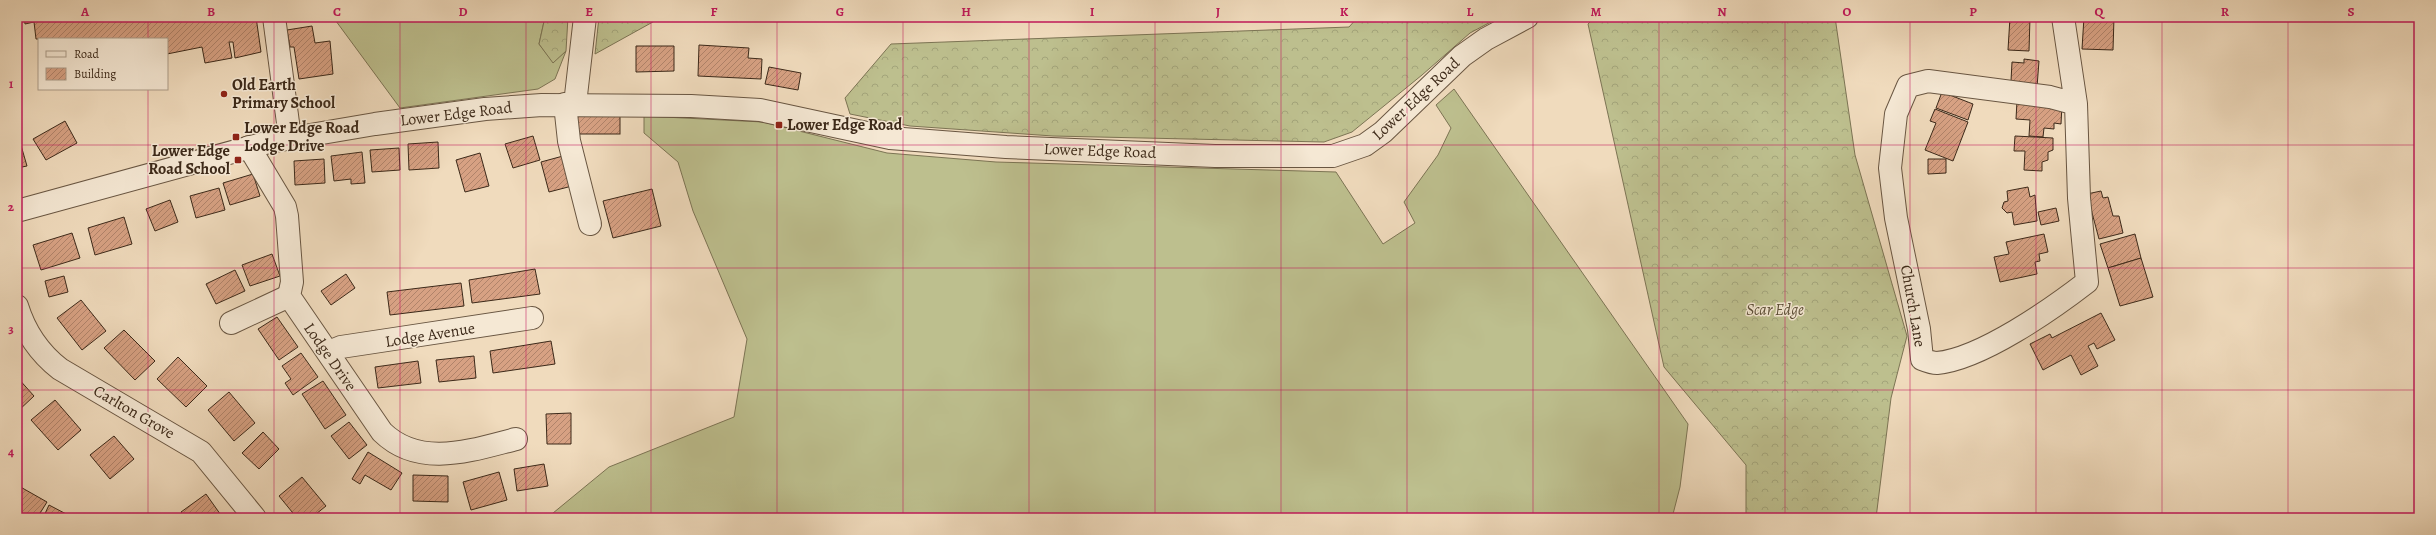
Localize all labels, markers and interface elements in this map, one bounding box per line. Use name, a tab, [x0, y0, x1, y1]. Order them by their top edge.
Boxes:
text: A	[80, 3, 90, 20]
text: B	[207, 3, 215, 20]
text: C	[333, 3, 341, 20]
text: D	[458, 3, 468, 20]
text: E	[585, 3, 593, 20]
text: F	[711, 3, 718, 20]
text: G	[836, 3, 844, 20]
text: H	[961, 3, 971, 20]
text: I	[1090, 3, 1095, 20]
text: J	[1216, 3, 1220, 20]
text: K	[1340, 3, 1349, 20]
text: L	[1467, 3, 1474, 20]
text: M	[1591, 3, 1602, 20]
text: N	[1717, 3, 1727, 20]
text: O	[1843, 3, 1852, 20]
text: P	[1969, 3, 1977, 20]
text: Q	[2095, 3, 2106, 20]
text: R	[2221, 3, 2230, 20]
text: S	[2347, 3, 2355, 20]
legend	[38, 38, 168, 90]
text: Road	[74, 46, 100, 62]
street label: Lower Edge Road	[1367, 52, 1465, 145]
text: Building	[74, 66, 116, 82]
place label: Old Earth Primary School	[232, 74, 336, 114]
text: 1	[9, 75, 14, 92]
marker: Old Earth Primary School	[219, 89, 229, 99]
street label: Lower Edge Road	[399, 96, 514, 132]
place label: Lower Edge Road	[787, 114, 903, 136]
place label: Lower Edge Road Lodge Drive	[244, 117, 360, 157]
marker: Lower Edge Road	[774, 120, 784, 130]
marker: Lower Edge Road Lodge Drive	[231, 132, 241, 142]
street label: Lower Edge Road	[1043, 138, 1157, 164]
place label: Lower Edge Road School	[148, 140, 231, 180]
marker: Lower Edge Road School	[233, 155, 243, 165]
text: 2	[8, 198, 15, 215]
street label: Church Lane	[1895, 263, 1931, 349]
park label: Scar Edge	[1746, 299, 1804, 321]
street label: Lodge Avenue	[383, 317, 477, 353]
street label: Lodge Drive	[298, 318, 362, 396]
text: 3	[8, 320, 14, 337]
street label: Carlton Grove	[89, 380, 179, 444]
text: 4	[8, 443, 14, 460]

